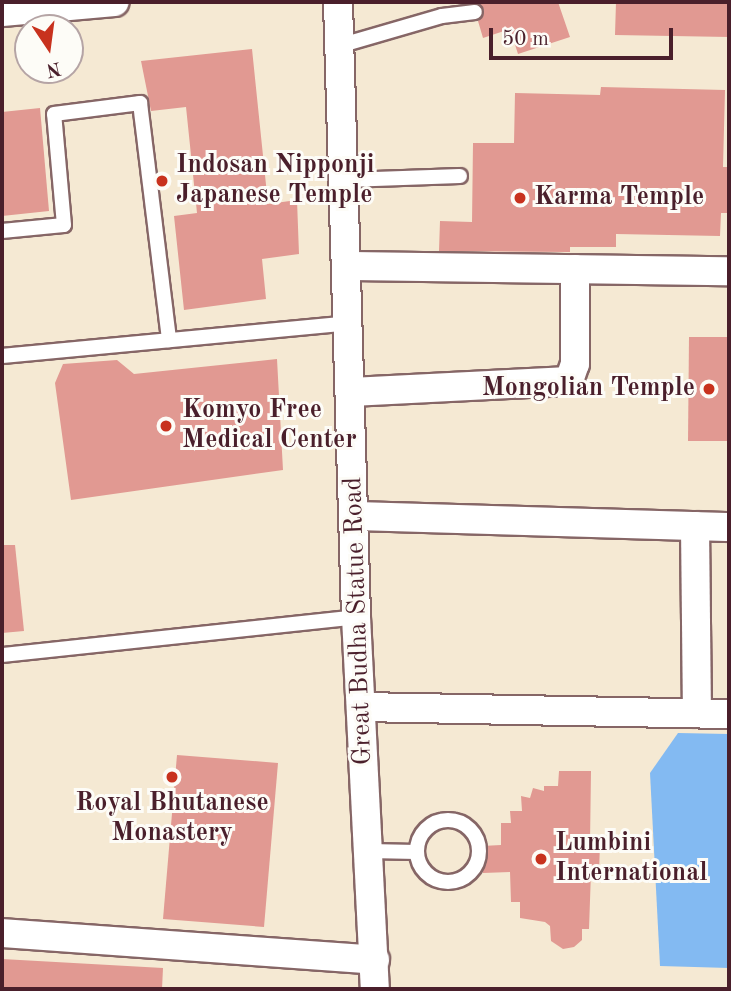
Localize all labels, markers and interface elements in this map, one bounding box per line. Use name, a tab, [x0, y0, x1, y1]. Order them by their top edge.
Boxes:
north arrow	[14, 14, 84, 84]
scale bar	[493, 14, 677, 58]
text: 50 m	[502, 29, 549, 50]
text: N	[44, 57, 63, 79]
place label: Indosan Nipponji Japanese Temple	[176, 150, 375, 212]
marker: Indosan Nipponji Japanese Temple	[154, 173, 170, 189]
place label: Karma Temple	[534, 182, 704, 214]
marker: Karma Temple	[512, 190, 528, 206]
place label: Mongolian Temple	[482, 373, 695, 405]
marker: Mongolian Temple	[701, 381, 717, 397]
place label: Komyo Free Medical Center	[182, 395, 357, 457]
marker: Komyo Free Medical Center	[156, 416, 176, 436]
street label: Great Budha Statue Road	[338, 476, 380, 766]
marker: Royal Bhutanese Monastery	[164, 769, 180, 785]
place label: Royal Bhutanese Monastery	[75, 788, 269, 850]
place label: Lumbini International	[555, 828, 708, 890]
marker: Lumbini International	[533, 851, 549, 867]

